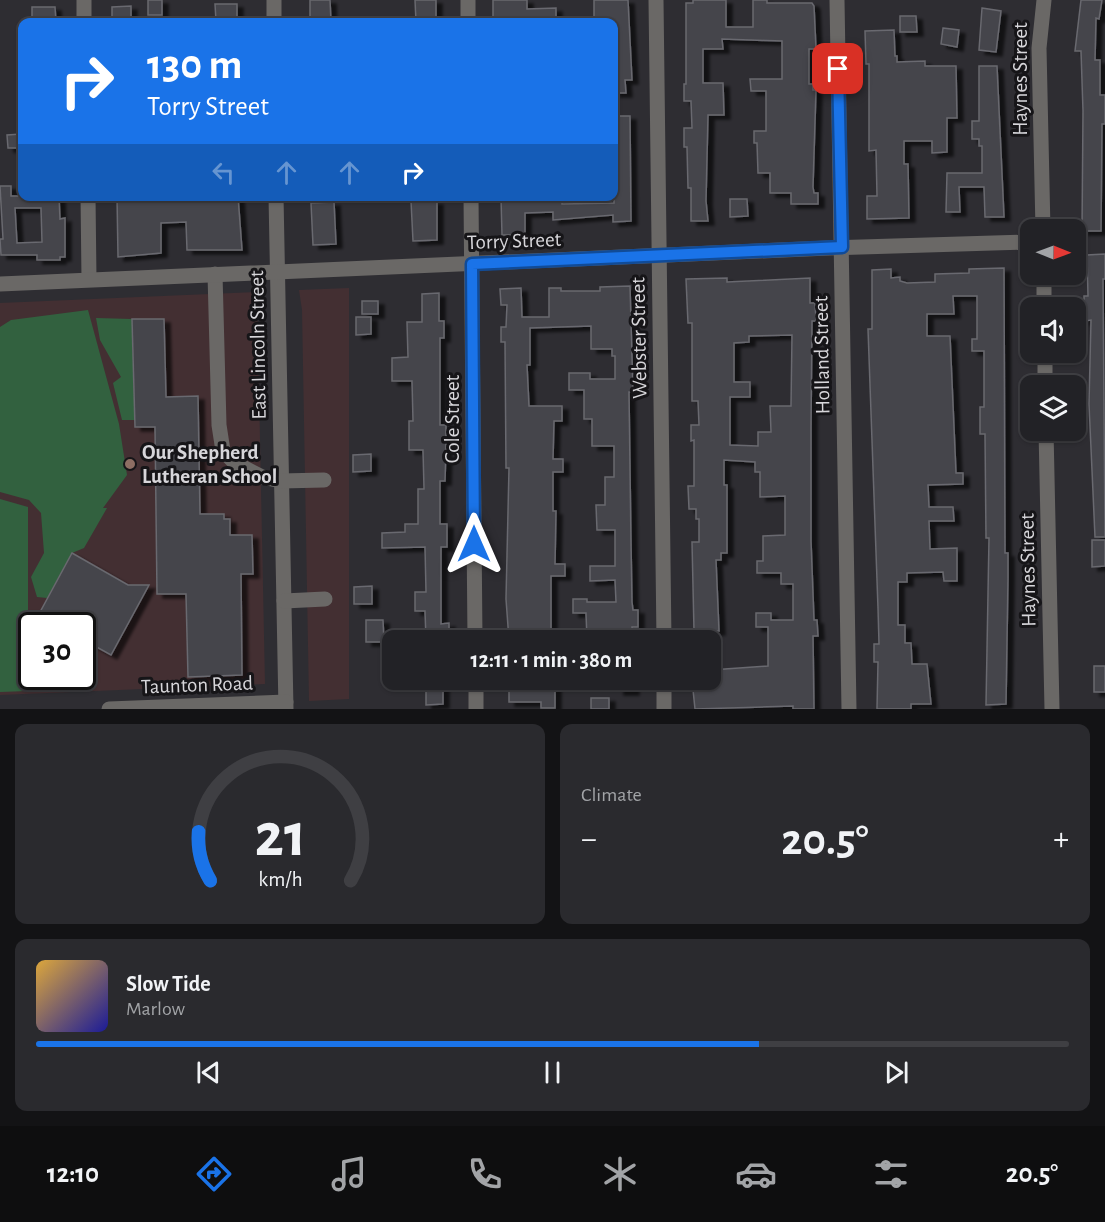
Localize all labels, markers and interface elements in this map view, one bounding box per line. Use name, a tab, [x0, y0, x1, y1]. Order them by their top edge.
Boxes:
street label: Haynes Street	[1010, 22, 1031, 136]
icon: right	[48, 42, 126, 120]
pin	[812, 43, 863, 94]
text: 130 m	[147, 44, 242, 86]
icon: arrive	[821, 52, 854, 85]
text: Torry Street	[147, 93, 269, 120]
icon: left	[207, 156, 240, 189]
icon: ahead	[270, 156, 303, 189]
icon: ahead	[333, 156, 366, 189]
icon: right	[396, 156, 429, 189]
north arrow	[1020, 219, 1086, 285]
map controls	[1020, 219, 1086, 441]
street label: Torry Street	[466, 229, 562, 253]
street label: East Lincoln Street	[246, 270, 270, 420]
street label: Webster Street	[627, 277, 651, 399]
street label: Holland Street	[810, 295, 834, 415]
button: sound	[1020, 297, 1086, 363]
street label: Cole Street	[442, 374, 463, 463]
button: layers	[1020, 375, 1086, 441]
place label: Our Shepherd Lutheran School	[142, 442, 277, 487]
marker: Our Shepherd Lutheran School	[123, 457, 137, 471]
position arrow	[442, 512, 506, 576]
street label: Haynes Street	[1017, 513, 1039, 627]
speed limit sign: 30	[18, 612, 96, 690]
text: 12:11 · 1 min · 380 m	[471, 649, 632, 671]
street label: Taunton Road	[140, 673, 254, 697]
text: Climate	[581, 785, 642, 805]
text: 21	[254, 805, 306, 867]
text: 20.5°	[781, 818, 869, 863]
text: −	[581, 823, 597, 856]
text: +	[1053, 823, 1069, 856]
text: km/h	[258, 869, 302, 890]
text: Slow Tide	[126, 973, 211, 995]
text: Marlow	[126, 999, 185, 1019]
icon: previous	[192, 1056, 225, 1089]
icon: pause	[536, 1056, 569, 1089]
icon: next	[880, 1056, 913, 1089]
icon: directions	[193, 1153, 235, 1195]
icon: music	[328, 1153, 370, 1195]
icon: phone	[464, 1153, 506, 1195]
icon: climate	[599, 1153, 641, 1195]
icon: car	[735, 1153, 777, 1195]
icon: filters	[870, 1153, 912, 1195]
text: 12:10	[47, 1160, 99, 1187]
text: 20.5°	[1006, 1160, 1058, 1187]

